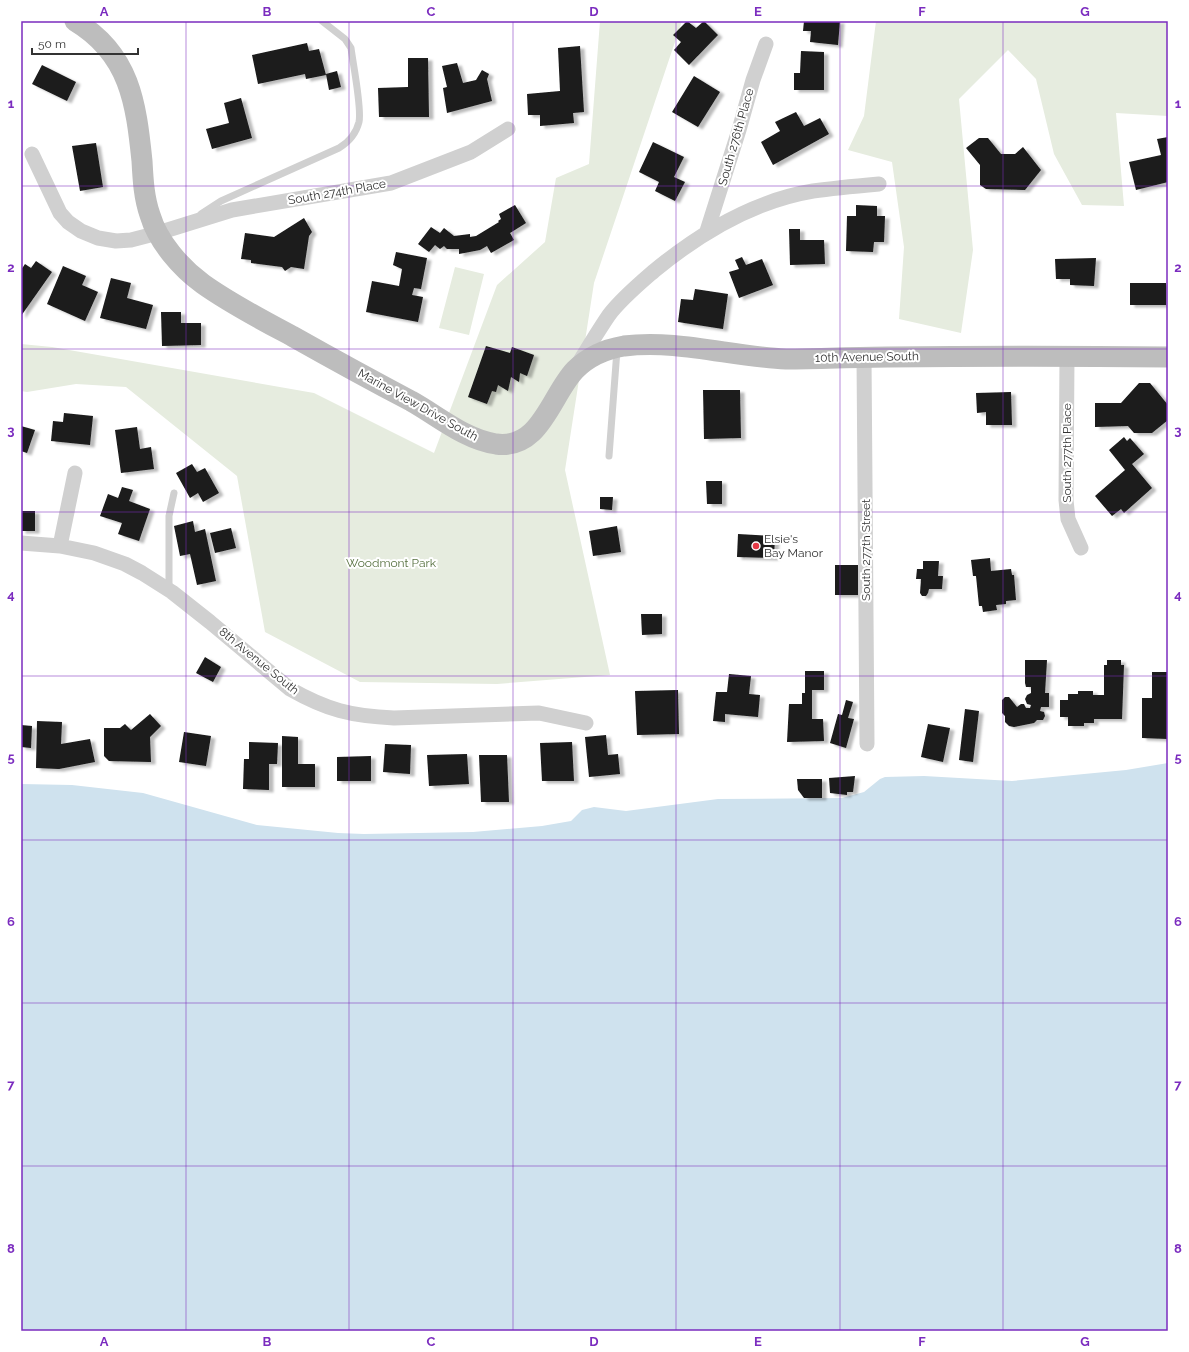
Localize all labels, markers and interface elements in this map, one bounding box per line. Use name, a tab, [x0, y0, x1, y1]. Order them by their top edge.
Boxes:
text: A	[100, 4, 109, 19]
text: B	[263, 4, 272, 19]
text: C	[427, 4, 436, 19]
text: D	[589, 4, 599, 19]
text: E	[754, 4, 762, 19]
text: F	[918, 4, 926, 19]
text: G	[1080, 4, 1090, 19]
scale bar	[32, 30, 138, 56]
text: 50 m	[38, 37, 66, 51]
street label: South 276th Place	[715, 87, 757, 187]
text: 1	[8, 96, 15, 111]
text: 1	[1175, 96, 1182, 111]
street label: South 274th Place	[287, 176, 387, 208]
text: 2	[7, 260, 15, 275]
text: 2	[1174, 260, 1182, 275]
street label: 10th Avenue South	[815, 349, 919, 365]
street label: Marine View Drive South	[356, 366, 480, 444]
street label: South 277th Place	[1060, 403, 1074, 503]
text: 3	[7, 423, 15, 438]
text: 3	[1174, 423, 1182, 438]
street label: South 277th Street	[859, 499, 873, 601]
place label: Elsie's Bay Manor	[764, 532, 824, 560]
marker: Elsie's Bay Manor	[751, 541, 761, 551]
park label: Woodmont Park	[346, 556, 437, 570]
text: 4	[7, 587, 15, 602]
text: 4	[1174, 587, 1182, 602]
street label: 8th Avenue South	[216, 625, 302, 697]
text: 5	[7, 750, 15, 765]
text: 5	[1174, 750, 1182, 765]
text: 6	[7, 914, 15, 929]
text: 6	[1174, 914, 1182, 929]
text: 7	[7, 1077, 15, 1092]
text: 7	[1174, 1077, 1182, 1092]
text: 8	[7, 1241, 15, 1256]
text: 8	[1174, 1241, 1182, 1256]
text: A	[100, 1334, 109, 1349]
text: B	[263, 1334, 272, 1349]
text: C	[427, 1334, 436, 1349]
text: D	[589, 1334, 599, 1349]
text: E	[754, 1334, 762, 1349]
text: F	[918, 1334, 926, 1349]
text: G	[1080, 1334, 1090, 1349]

